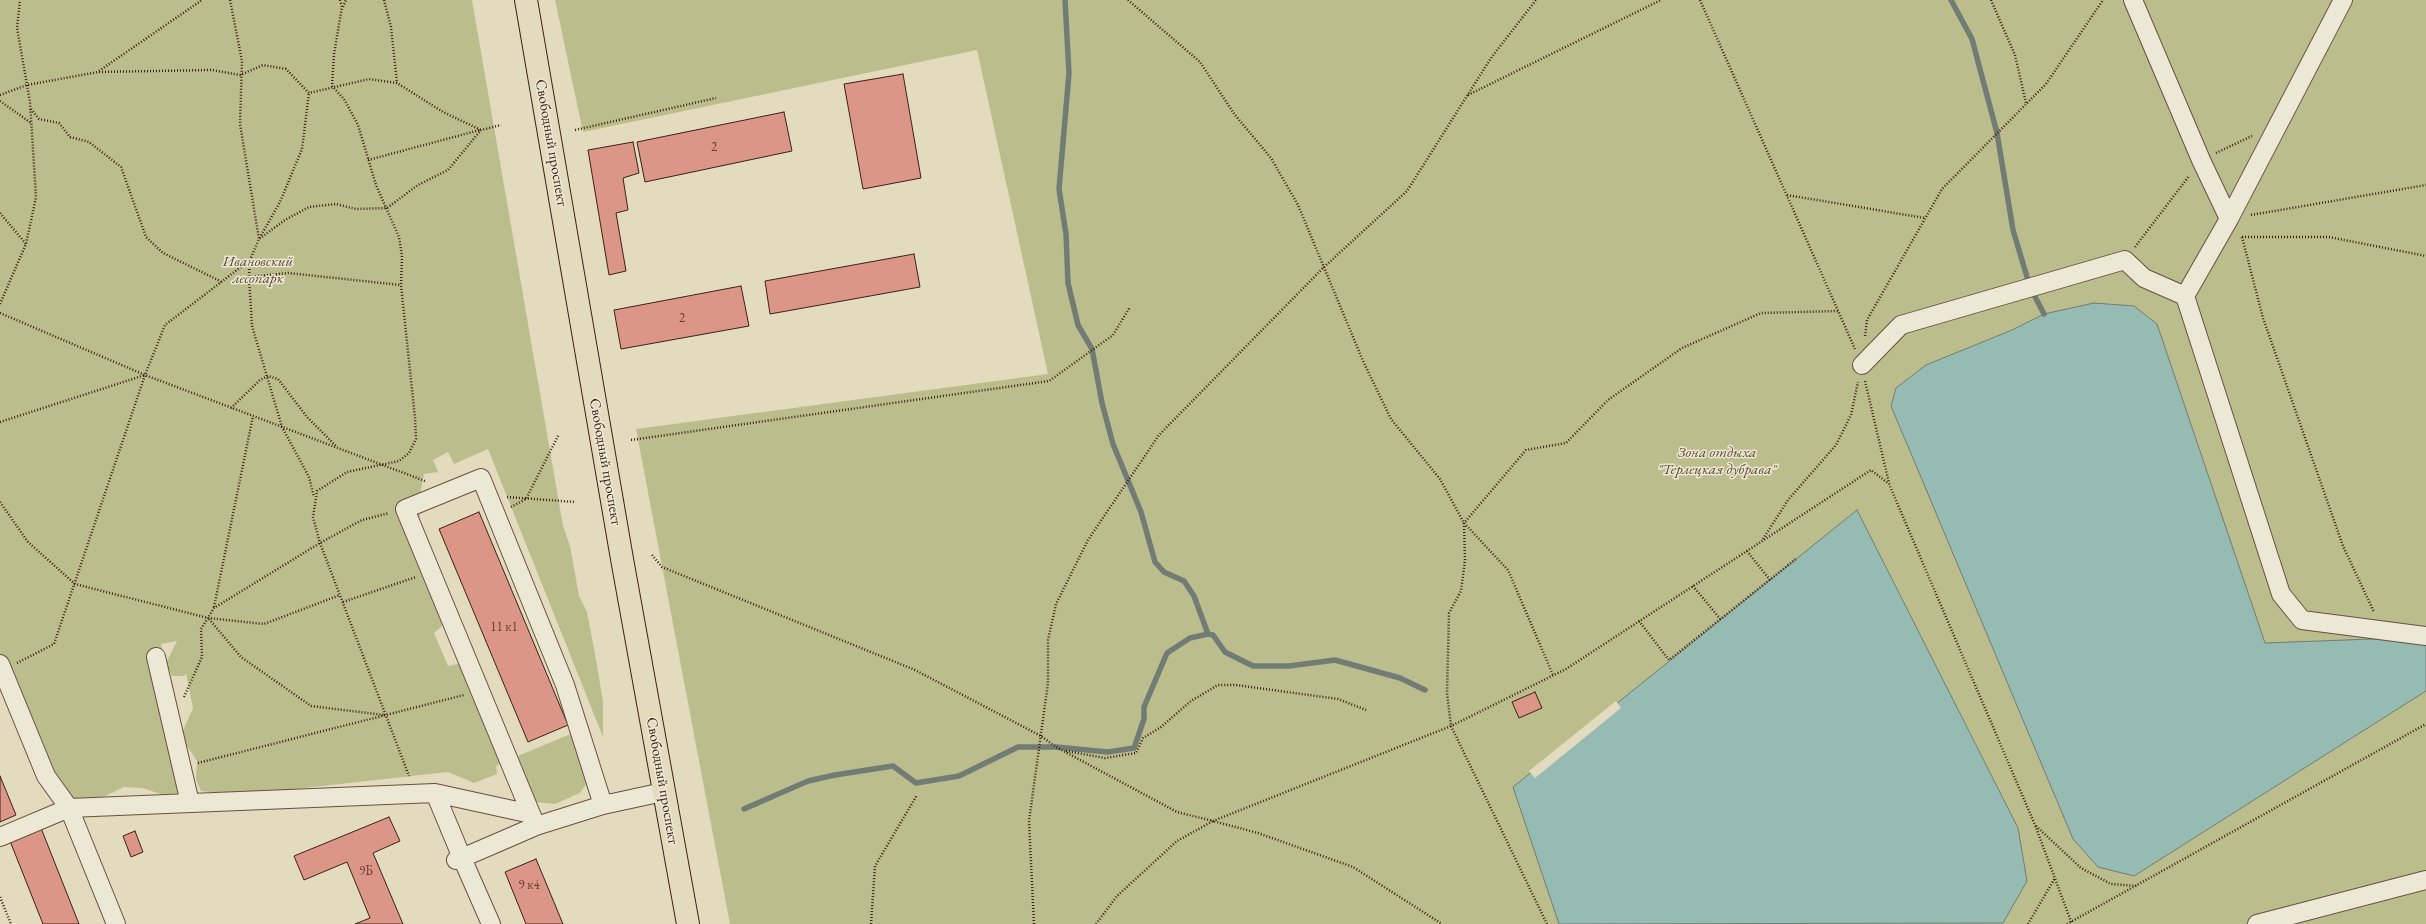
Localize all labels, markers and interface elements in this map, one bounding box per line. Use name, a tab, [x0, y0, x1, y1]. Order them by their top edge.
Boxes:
street label: Свободный проспект	[531, 78, 571, 208]
house number: 2	[711, 139, 717, 155]
park label: Ивановский лесопарк	[223, 253, 293, 288]
house number: 2	[679, 310, 685, 326]
street label: Свободный проспект	[585, 397, 625, 527]
park label: Зона отдыха "Терлецкая дубрава"	[1658, 444, 1776, 479]
house number: 11 к1	[490, 619, 518, 635]
street label: Свободный проспект	[642, 716, 682, 846]
house number: 9Б	[359, 863, 373, 879]
house number: 9 к4	[518, 877, 540, 893]

